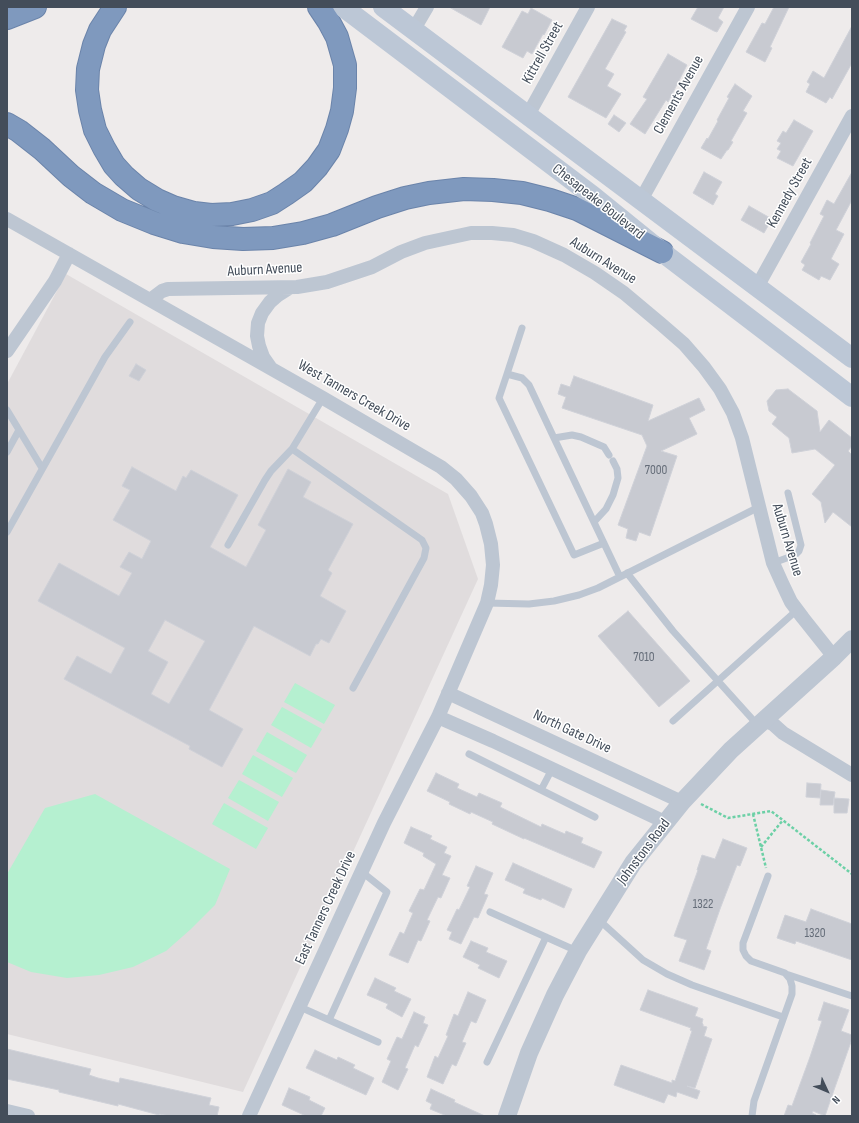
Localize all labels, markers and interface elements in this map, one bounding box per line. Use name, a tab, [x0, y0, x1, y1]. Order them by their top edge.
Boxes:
street label: Kittrell Street	[519, 19, 567, 87]
street label: Clements Avenue	[650, 53, 708, 137]
street label: Kennedy Street	[763, 155, 817, 231]
street label: Chesapeake Boulevard	[548, 160, 648, 244]
street label: Auburn Avenue	[566, 234, 640, 288]
street label: Auburn Avenue	[227, 259, 303, 281]
street label: West Tanners Creek Drive	[294, 356, 414, 436]
house number: 7000	[645, 463, 667, 479]
street label: Auburn Avenue	[767, 502, 807, 578]
house number: 7010	[633, 650, 655, 666]
street label: North Gate Drive	[530, 706, 614, 758]
street label: Johnstons Road	[614, 816, 674, 888]
street label: East Tanners Creek Drive	[292, 848, 360, 968]
house number: 1322	[693, 897, 713, 913]
house number: 1320	[804, 926, 826, 942]
north arrow	[807, 1071, 847, 1111]
text: N	[829, 1093, 843, 1106]

